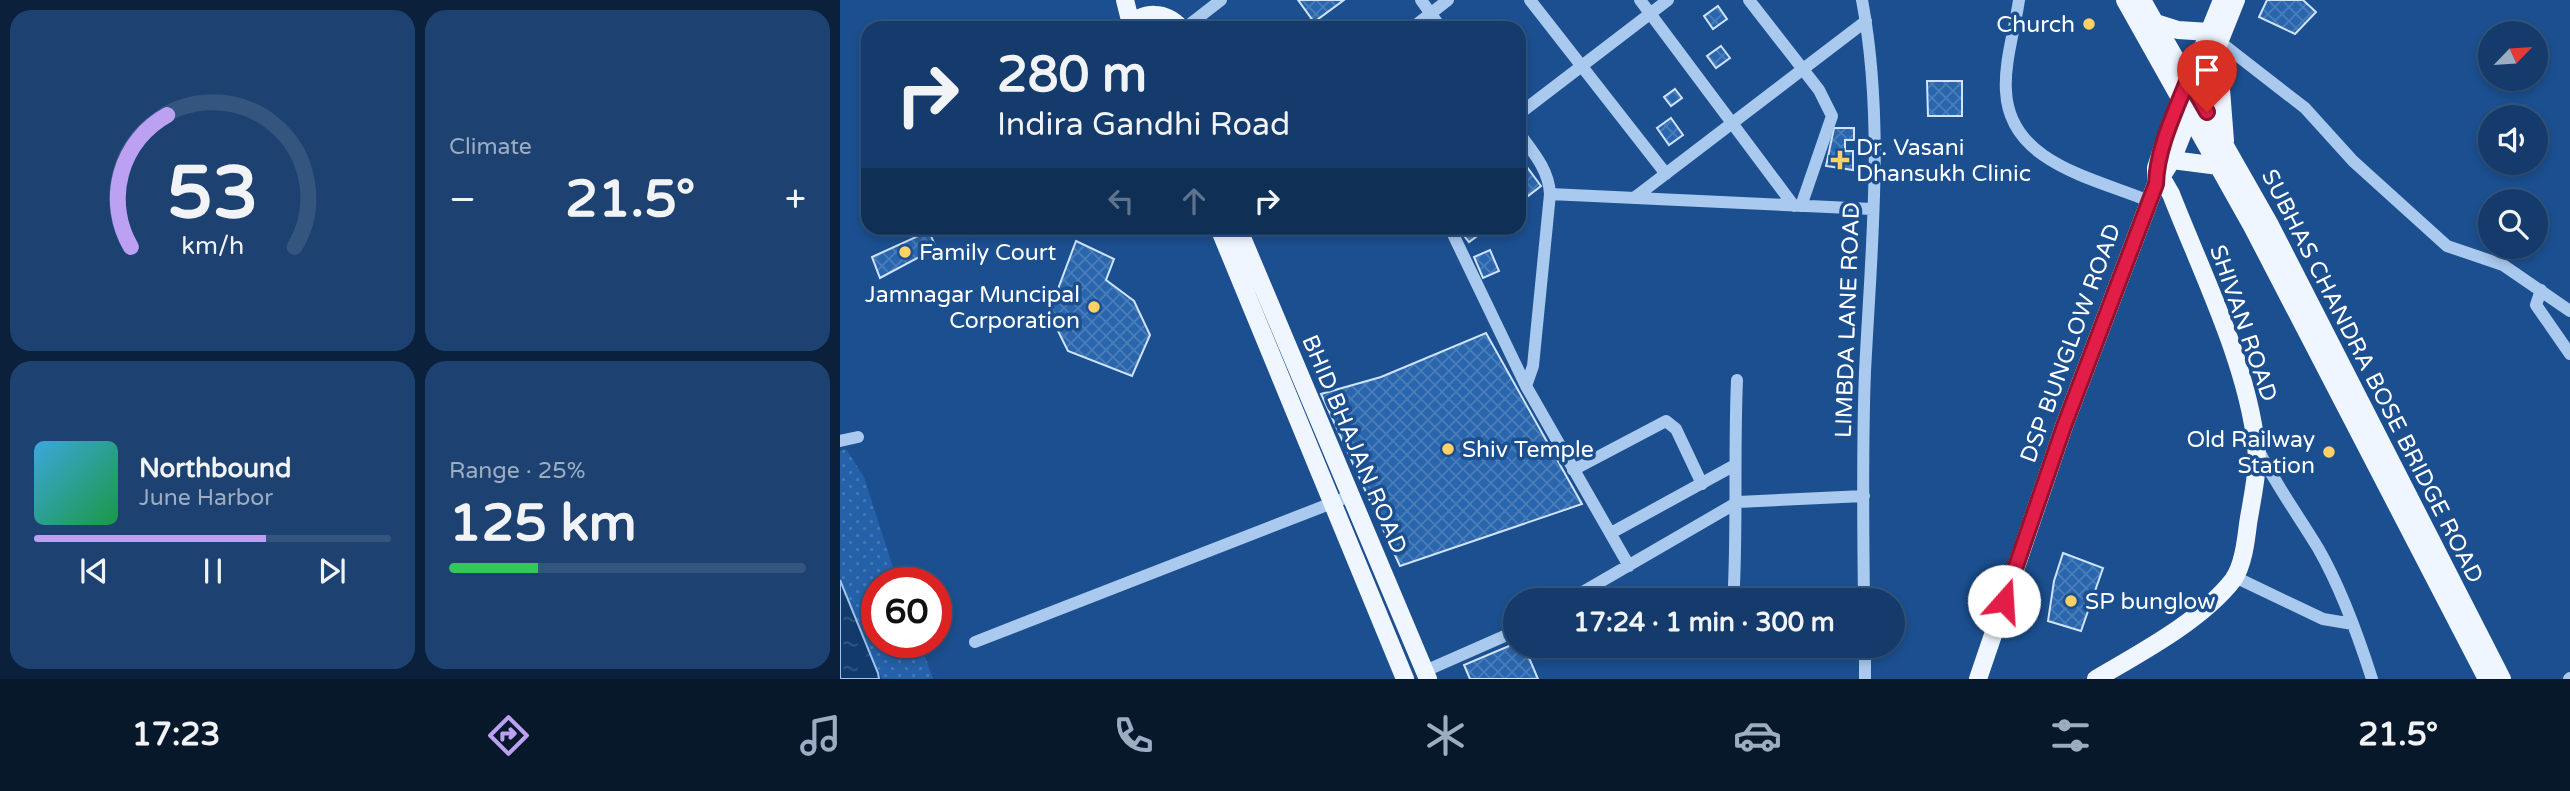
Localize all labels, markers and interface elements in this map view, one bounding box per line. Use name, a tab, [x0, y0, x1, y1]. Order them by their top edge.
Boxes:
place label: Church	[1996, 11, 2075, 39]
marker: Church	[2081, 16, 2097, 32]
north arrow	[2478, 21, 2548, 91]
map controls	[2478, 21, 2548, 259]
pin	[2177, 40, 2237, 112]
text: 280 m	[997, 46, 1147, 105]
icon: right	[882, 49, 973, 140]
icon: arrive	[2188, 51, 2226, 89]
button: sound	[2478, 105, 2548, 175]
text: Indira Gandhi Road	[997, 106, 1290, 144]
text: Climate	[449, 133, 532, 161]
place label: Dr. Vasani Dhansukh Clinic	[1856, 134, 2031, 188]
text: 53	[167, 150, 258, 238]
marker: Dr. Vasani Dhansukh Clinic	[1830, 150, 1850, 170]
street label: SUBHAS CHANDRA BOSE BRIDGE ROAD	[2255, 165, 2489, 588]
text: 21.5°	[565, 168, 695, 231]
text: −	[449, 177, 476, 223]
text: +	[785, 177, 806, 223]
icon: left	[1102, 182, 1140, 220]
icon: ahead	[1175, 182, 1213, 220]
icon: right	[1248, 182, 1286, 220]
button: search	[2478, 189, 2548, 259]
street label: LIMBDA LANE ROAD	[1830, 202, 1866, 439]
street label: DSP BUNGLOW ROAD	[2015, 220, 2127, 467]
text: km/h	[181, 230, 244, 260]
place label: Family Court	[919, 239, 1056, 267]
street label: SHIVAN ROAD	[2203, 241, 2283, 405]
marker: Family Court	[897, 244, 913, 260]
place label: Jamnagar Muncipal Corporation	[865, 281, 1080, 335]
marker: Jamnagar Muncipal Corporation	[1086, 299, 1102, 315]
street label: BHID BHAJAN ROAD	[1295, 331, 1413, 558]
place label: Old Railway Station	[2186, 426, 2315, 480]
place label: Shiv Temple	[1462, 436, 1594, 464]
marker: Shiv Temple	[1440, 441, 1456, 457]
marker: Old Railway Station	[2321, 444, 2337, 460]
text: Northbound	[139, 453, 291, 484]
text: Range · 25%	[449, 457, 585, 485]
text: June Harbor	[139, 484, 273, 512]
text: 125 km	[449, 492, 637, 555]
icon: previous	[75, 552, 113, 590]
icon: pause	[194, 552, 232, 590]
icon: next	[313, 552, 351, 590]
position arrow	[1967, 564, 2041, 638]
speed limit sign: 60	[861, 567, 952, 658]
place label: SP bunglow	[2085, 588, 2215, 616]
marker: SP bunglow	[2063, 593, 2079, 609]
text: 17:24 · 1 min · 300 m	[1573, 607, 1835, 638]
icon: directions	[484, 711, 533, 760]
icon: music	[796, 711, 845, 760]
icon: phone	[1109, 711, 1158, 760]
icon: climate	[1421, 711, 1470, 760]
icon: car	[1733, 711, 1782, 760]
icon: filters	[2046, 711, 2095, 760]
text: 17:23	[132, 716, 220, 754]
text: 21.5°	[2358, 716, 2438, 754]

